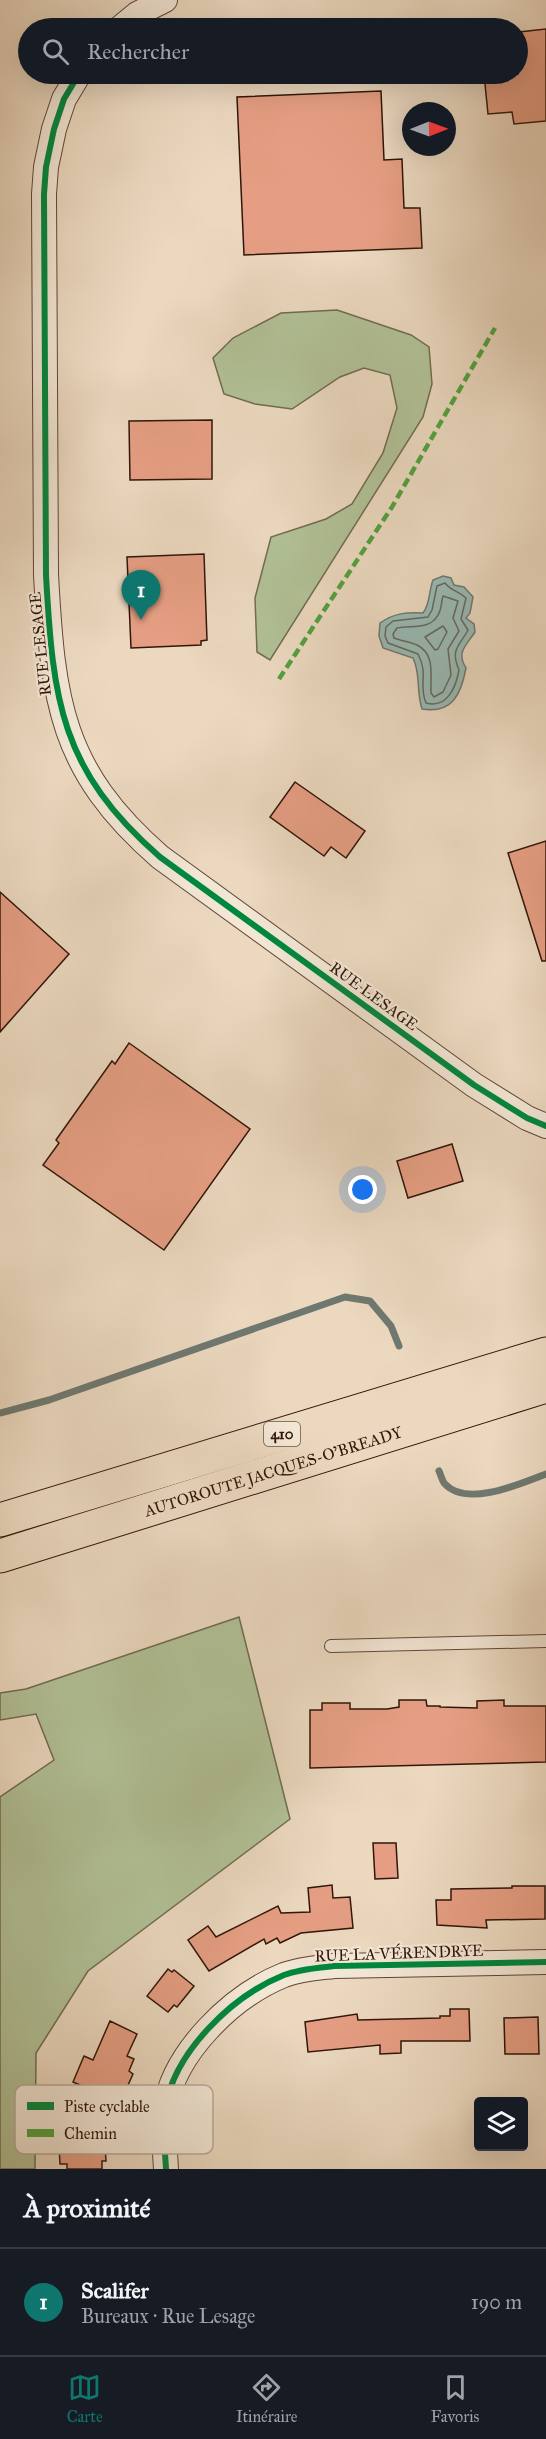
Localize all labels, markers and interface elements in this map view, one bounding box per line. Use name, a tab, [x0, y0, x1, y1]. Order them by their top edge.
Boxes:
search box	[18, 18, 528, 84]
icon: search	[39, 35, 72, 68]
text: Rechercher	[87, 38, 189, 65]
north arrow	[402, 102, 456, 156]
pin: 1	[122, 570, 160, 620]
street label: RUE LESAGE	[25, 591, 55, 697]
street label: RUE LESAGE	[326, 958, 422, 1034]
your location	[348, 1175, 377, 1204]
street label: AUTOROUTE JACQUES-O'BREADY	[141, 1422, 405, 1520]
road number: 410	[264, 1422, 300, 1446]
street label: RUE LA VÉRENDRYE	[314, 1939, 484, 1965]
legend	[15, 2085, 213, 2154]
text: Piste cyclable	[64, 2097, 150, 2116]
map controls	[474, 2097, 528, 2151]
button: layers	[474, 2097, 528, 2151]
text: Chemin	[64, 2124, 117, 2143]
text: À proximité	[24, 2192, 150, 2224]
text: Scalifer	[81, 2277, 149, 2304]
text: 1	[40, 2290, 47, 2314]
text: 190 m	[471, 2290, 522, 2314]
text: Bureaux · Rue Lesage	[81, 2304, 255, 2328]
tab: Carte	[67, 2371, 103, 2426]
tab: Itinéraire	[236, 2371, 297, 2426]
tab: Favoris	[431, 2371, 479, 2426]

